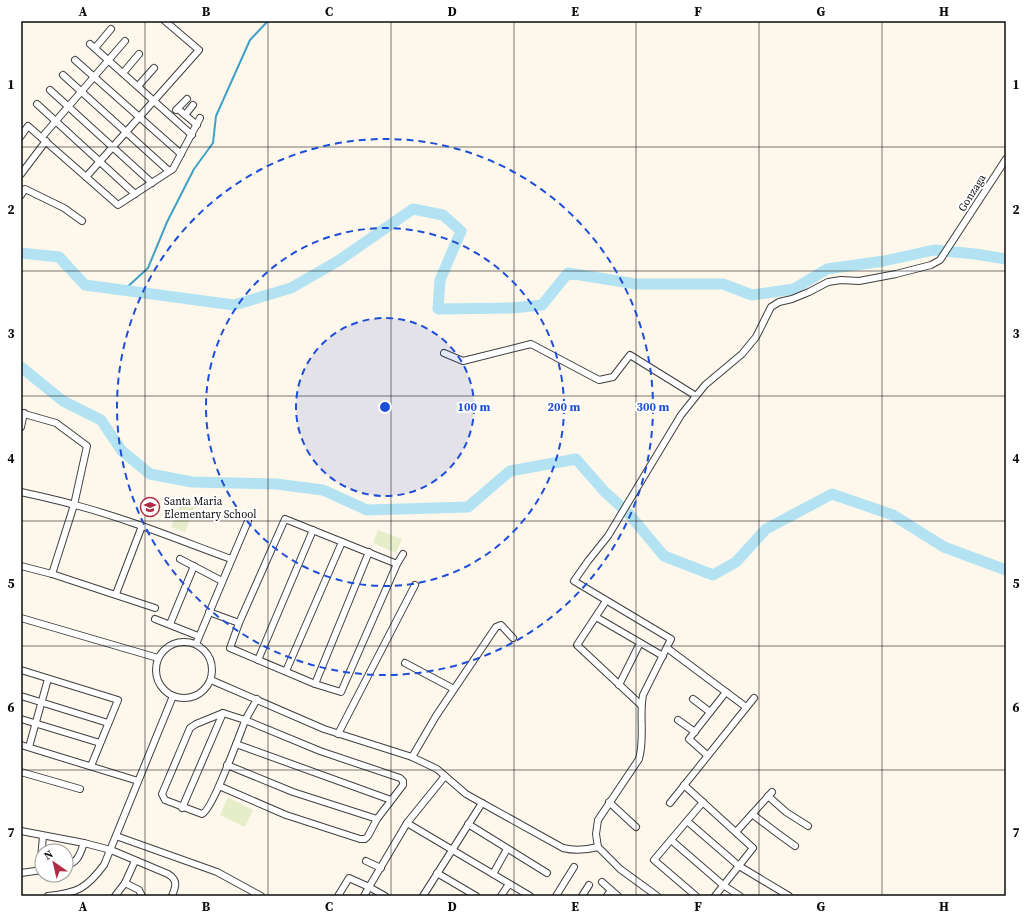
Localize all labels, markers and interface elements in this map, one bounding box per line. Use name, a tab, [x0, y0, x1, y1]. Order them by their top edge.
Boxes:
text: A	[79, 3, 88, 20]
text: B	[202, 3, 211, 20]
text: C	[325, 3, 333, 20]
text: D	[447, 3, 457, 20]
text: E	[571, 3, 579, 20]
text: F	[694, 3, 702, 20]
text: G	[817, 3, 826, 20]
text: H	[939, 3, 949, 20]
text: 1	[7, 76, 15, 93]
text: 1	[1012, 76, 1020, 93]
street label: Gonzaga	[955, 171, 990, 215]
text: 2	[7, 201, 15, 218]
text: 2	[1012, 201, 1020, 218]
text: 3	[7, 325, 15, 342]
text: 3	[1012, 325, 1020, 342]
text: 100 m	[458, 399, 491, 415]
text: 200 m	[548, 399, 581, 415]
text: 300 m	[637, 399, 670, 415]
centre of rings	[378, 400, 392, 414]
text: 4	[7, 450, 15, 467]
text: 4	[1012, 450, 1020, 467]
place label: Santa Maria Elementary School	[164, 494, 256, 522]
school or university icon: Santa Maria Elementary School	[139, 496, 161, 518]
text: 5	[7, 575, 15, 592]
text: 5	[1012, 575, 1020, 592]
text: 6	[7, 699, 15, 716]
text: 6	[1012, 699, 1020, 716]
text: 7	[7, 824, 15, 841]
text: 7	[1012, 824, 1020, 841]
north arrow	[34, 843, 74, 883]
text: N	[41, 847, 56, 864]
text: A	[79, 898, 88, 915]
text: B	[202, 898, 211, 915]
text: C	[325, 898, 333, 915]
text: D	[447, 898, 457, 915]
text: E	[571, 898, 579, 915]
text: F	[694, 898, 702, 915]
text: G	[817, 898, 826, 915]
text: H	[939, 898, 949, 915]

